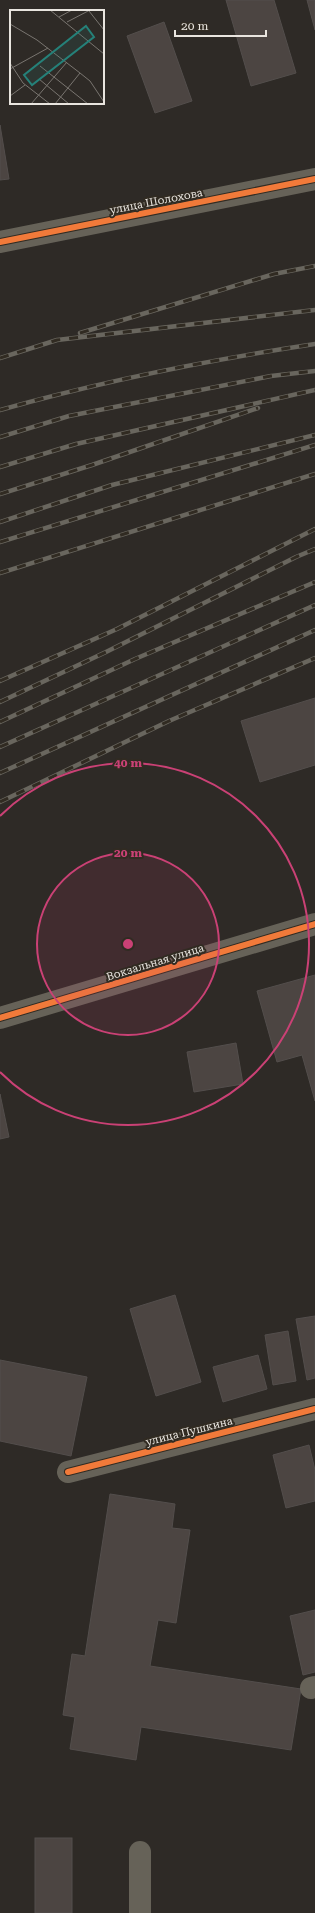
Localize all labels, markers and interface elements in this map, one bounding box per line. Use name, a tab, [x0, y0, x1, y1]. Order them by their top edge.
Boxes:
inset map	[10, 10, 104, 104]
scale bar	[175, 12, 266, 38]
text: 20 m	[181, 19, 208, 33]
street label: улица Шолохова	[109, 186, 204, 217]
text: 40 m	[114, 756, 142, 770]
text: 20 m	[114, 846, 142, 860]
centre of rings	[121, 937, 135, 951]
street label: Вокзальная улица	[105, 941, 206, 984]
street label: улица Пушкина	[144, 1414, 234, 1449]

